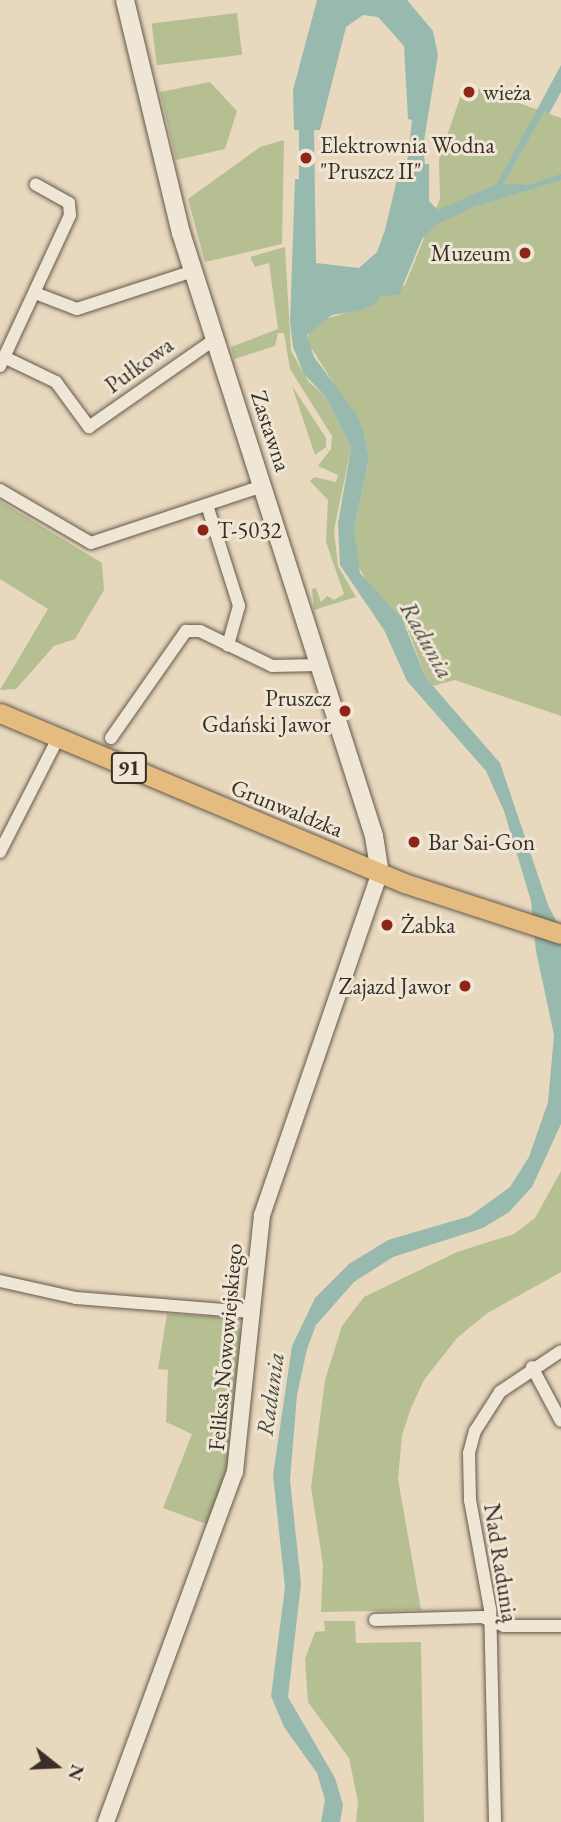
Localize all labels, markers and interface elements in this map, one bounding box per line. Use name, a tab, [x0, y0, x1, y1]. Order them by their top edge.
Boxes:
place label: wieża	[483, 78, 531, 106]
marker: wieża	[461, 84, 477, 100]
place label: Elektrownia Wodna "Pruszcz II"	[320, 131, 495, 185]
marker: Elektrownia Wodna "Pruszcz II"	[298, 150, 314, 166]
place label: Muzeum	[431, 239, 511, 267]
marker: Muzeum	[517, 245, 533, 261]
street label: Pułkowa	[99, 331, 179, 399]
street label: Zastawna	[245, 387, 297, 475]
place label: T-5032	[217, 516, 281, 544]
marker: T-5032	[195, 522, 211, 538]
water label: Radunia	[394, 596, 460, 684]
place label: Pruszcz Gdański Jawor	[202, 684, 331, 738]
marker: Pruszcz Gdański Jawor	[337, 703, 353, 719]
road number: 91	[110, 750, 148, 786]
street label: Grunwaldzka	[227, 773, 347, 843]
place label: Bar Sai-Gon	[428, 828, 535, 856]
marker: Bar Sai-Gon	[406, 834, 422, 850]
place label: Żabka	[401, 911, 456, 939]
marker: Żabka	[379, 917, 395, 933]
place label: Zajazd Jawor	[339, 972, 451, 1000]
marker: Zajazd Jawor	[457, 978, 473, 994]
street label: Feliksa Nowowiejskiego	[202, 1242, 248, 1452]
water label: Radunia	[250, 1350, 290, 1438]
street label: Nad Radunią	[478, 1502, 524, 1624]
north arrow	[21, 1731, 91, 1801]
text: N	[62, 1761, 91, 1784]

